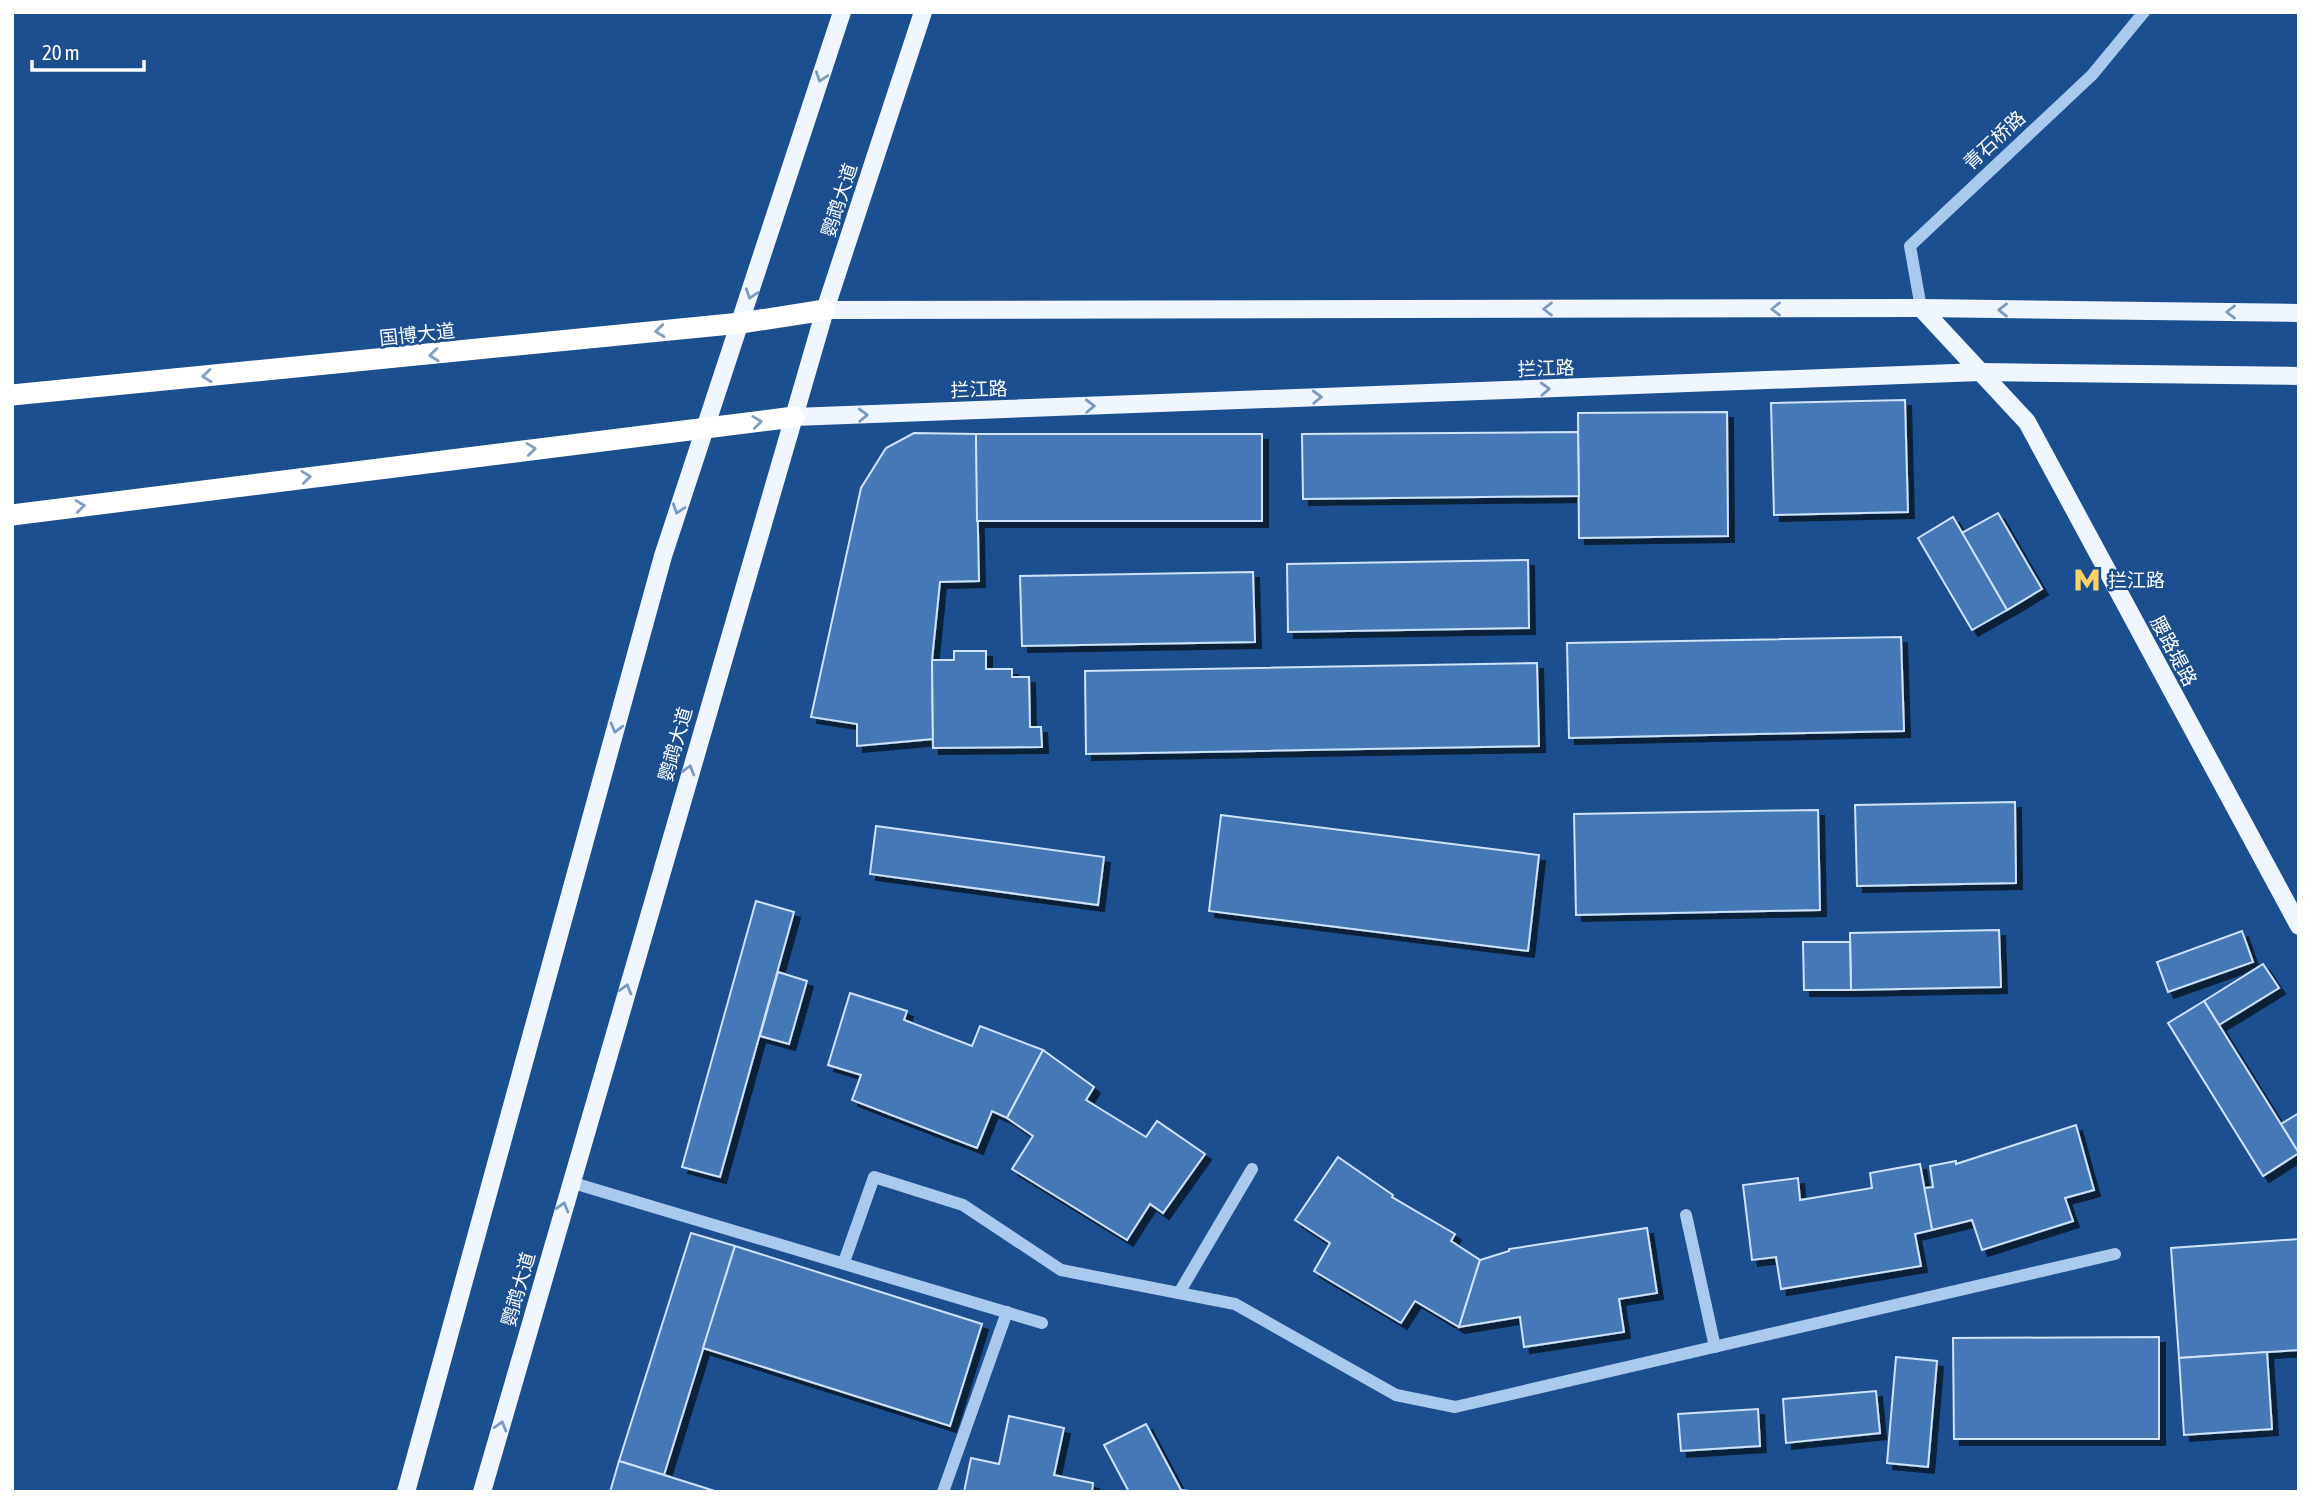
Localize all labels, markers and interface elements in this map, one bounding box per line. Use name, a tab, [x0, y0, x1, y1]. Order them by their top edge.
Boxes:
scale bar	[32, 28, 144, 72]
text: 20 m	[42, 40, 80, 64]
one-way arrow	[815, 71, 830, 83]
street label: 青石桥路	[1959, 106, 2029, 174]
street label: 鹦鹉大道	[817, 160, 861, 240]
one-way arrow	[745, 287, 759, 299]
one-way arrow	[1542, 301, 1553, 317]
one-way arrow	[1770, 301, 1781, 316]
one-way arrow	[1997, 302, 2008, 318]
one-way arrow	[2225, 304, 2235, 320]
street label: 国博大道	[378, 319, 456, 349]
one-way arrow	[654, 324, 666, 339]
one-way arrow	[428, 347, 439, 362]
street label: 拦江路	[1517, 356, 1575, 380]
one-way arrow	[201, 369, 213, 384]
street label: 拦江路	[950, 377, 1008, 401]
one-way arrow	[1539, 381, 1550, 396]
one-way arrow	[1312, 390, 1323, 405]
one-way arrow	[1085, 399, 1096, 414]
one-way arrow	[857, 407, 868, 422]
one-way arrow	[751, 415, 763, 430]
one-way arrow	[526, 442, 537, 457]
one-way arrow	[300, 470, 311, 485]
one-way arrow	[74, 498, 86, 513]
one-way arrow	[672, 503, 687, 515]
metro station icon: 拦江路	[2072, 565, 2102, 595]
place label: 拦江路	[2108, 569, 2165, 591]
street label: 腰路堤路	[2146, 612, 2202, 690]
street label: 鹦鹉大道	[654, 704, 696, 784]
one-way arrow	[610, 722, 624, 734]
one-way arrow	[681, 764, 696, 776]
one-way arrow	[618, 983, 633, 995]
one-way arrow	[555, 1201, 569, 1213]
street label: 鹦鹉大道	[497, 1249, 539, 1329]
one-way arrow	[492, 1420, 507, 1432]

